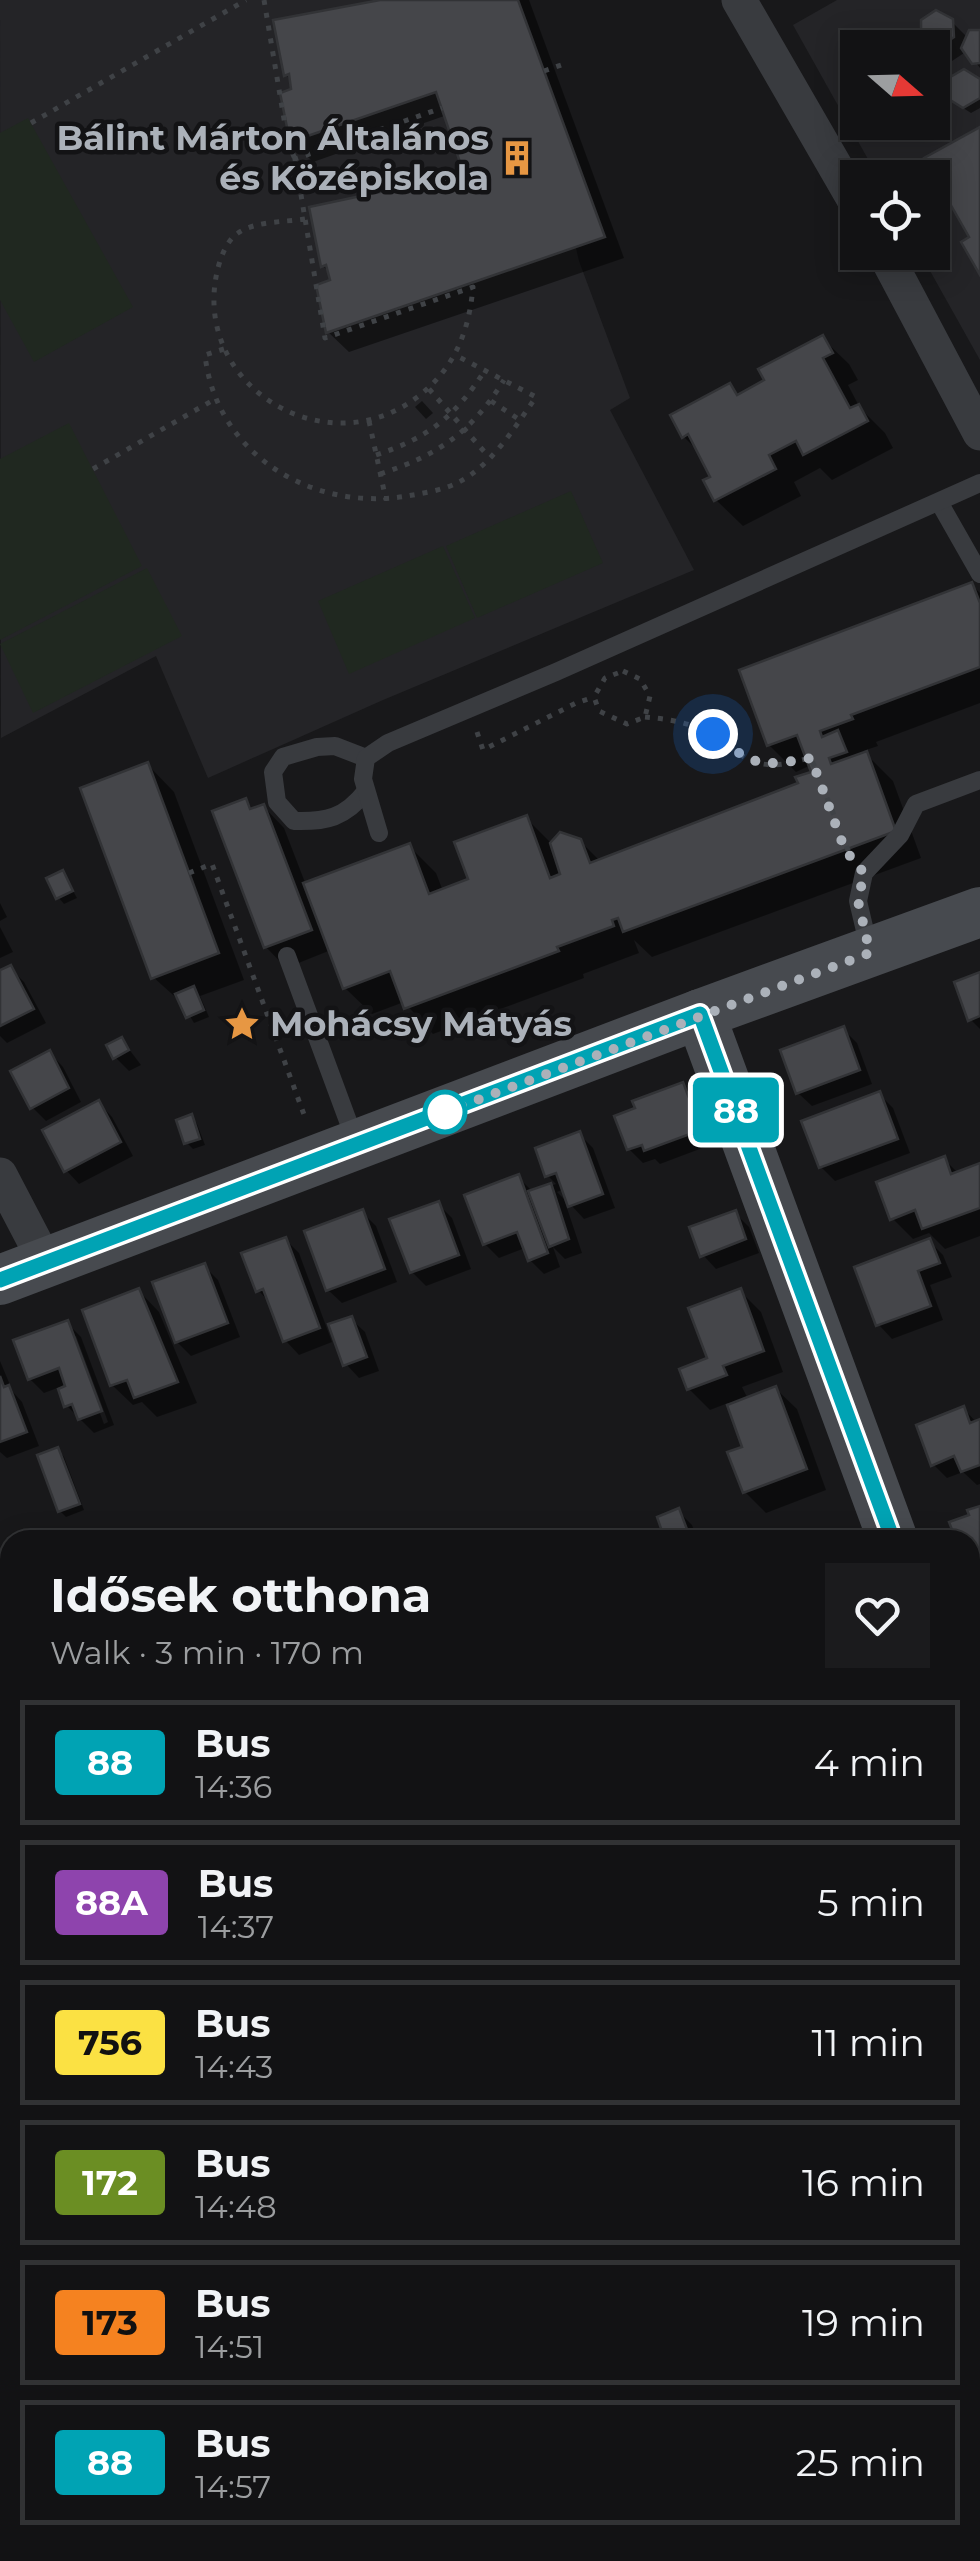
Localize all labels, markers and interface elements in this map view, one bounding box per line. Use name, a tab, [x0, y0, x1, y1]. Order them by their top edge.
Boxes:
north arrow	[840, 30, 950, 140]
map controls	[840, 30, 950, 270]
place label: Bálint Márton Általános és Középiskola	[56, 116, 489, 199]
building icon: Bálint Márton Általános és Középiskola	[498, 139, 536, 177]
button: locate	[840, 160, 950, 270]
your location	[688, 709, 738, 759]
place label: Mohácsy Mátyás	[270, 1002, 572, 1045]
place icon: Mohácsy Mátyás	[223, 1005, 261, 1043]
line badge: 88	[691, 1078, 781, 1142]
text: 88	[713, 1089, 759, 1132]
unlabelled marker	[424, 1091, 466, 1133]
button: heart	[825, 1563, 930, 1668]
text: Idősek otthona	[50, 1566, 431, 1624]
text: Walk · 3 min · 170 m	[50, 1633, 364, 1672]
text: Bus	[195, 1720, 270, 1767]
text: 4 min	[814, 1739, 925, 1786]
text: 88	[87, 1741, 133, 1784]
text: 14:36	[195, 1767, 272, 1806]
text: Bus	[198, 1860, 273, 1907]
text: 5 min	[817, 1879, 925, 1926]
text: 88A	[75, 1881, 148, 1924]
text: 14:37	[198, 1907, 274, 1946]
text: Bus	[195, 2000, 270, 2047]
text: 11 min	[811, 2019, 925, 2066]
text: 756	[78, 2021, 142, 2064]
text: 14:43	[195, 2047, 273, 2086]
text: Bus	[195, 2140, 270, 2187]
text: 16 min	[802, 2159, 925, 2206]
text: 172	[82, 2161, 138, 2204]
text: 14:48	[195, 2187, 277, 2226]
text: Bus	[195, 2280, 270, 2327]
text: 19 min	[802, 2299, 925, 2346]
text: 173	[82, 2301, 138, 2344]
text: 14:51	[195, 2327, 264, 2366]
text: Bus	[195, 2420, 270, 2467]
text: 25 min	[796, 2439, 925, 2486]
text: 88	[87, 2441, 133, 2484]
text: 14:57	[195, 2467, 271, 2506]

